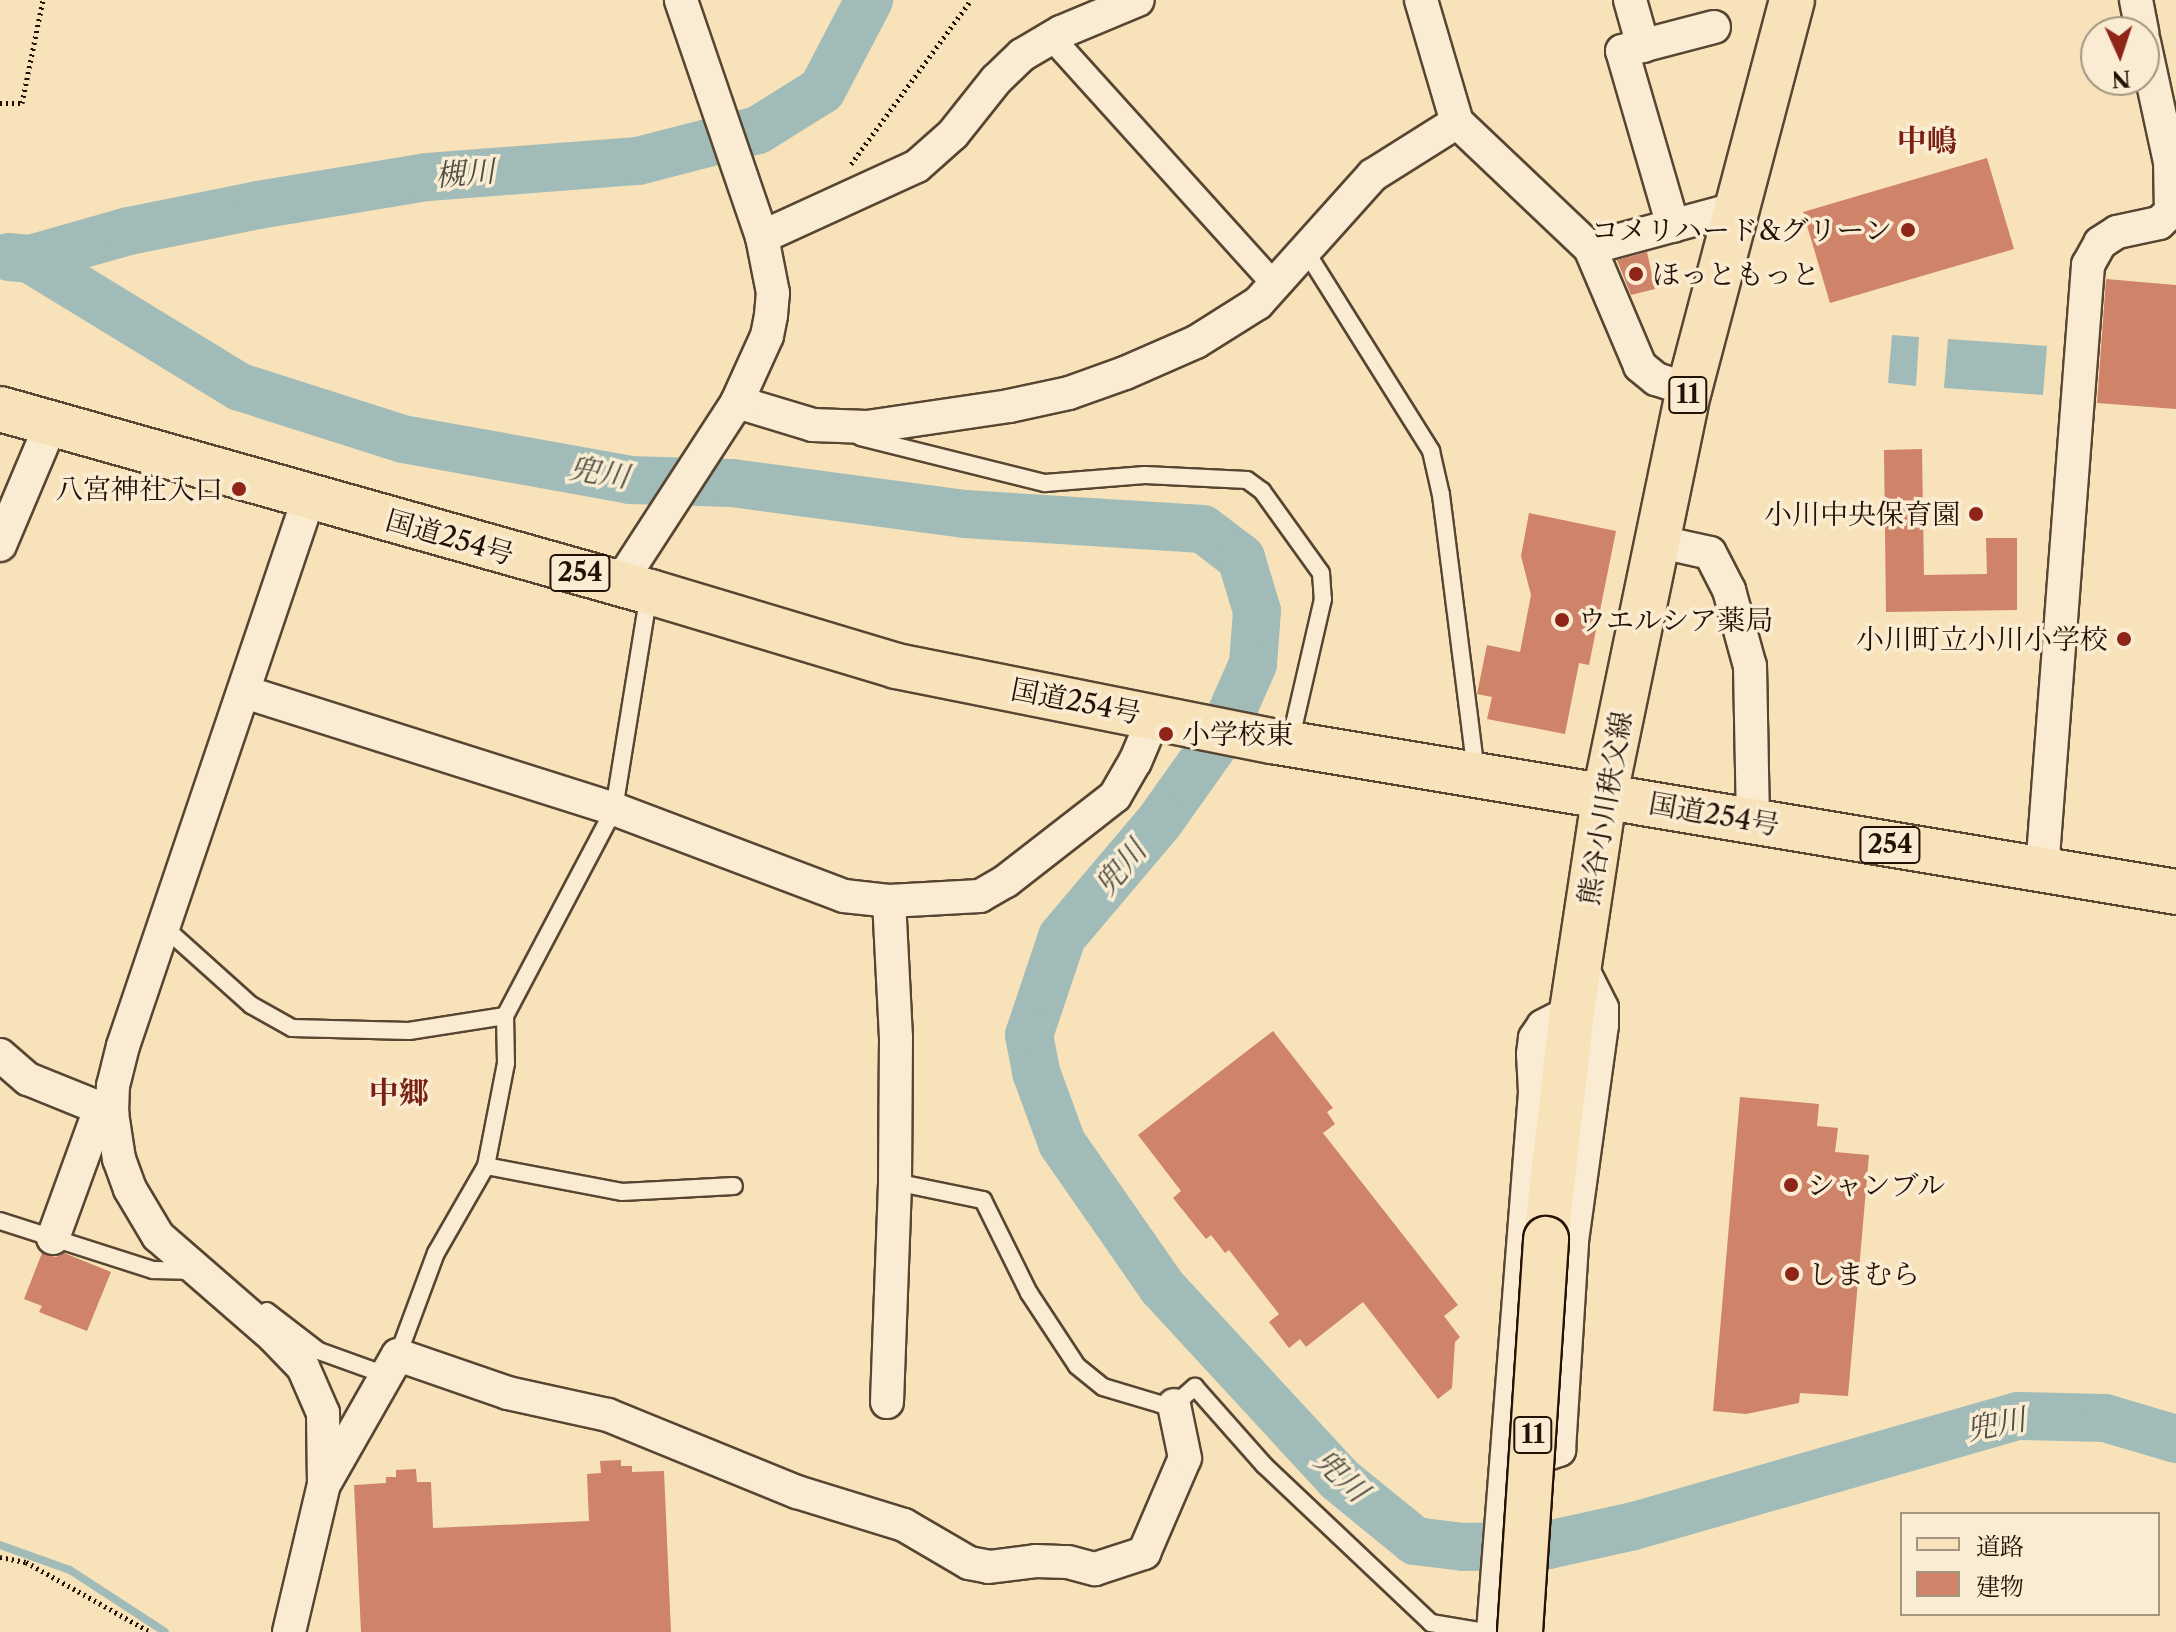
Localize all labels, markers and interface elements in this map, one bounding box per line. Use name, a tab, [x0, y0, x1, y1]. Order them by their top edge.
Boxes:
north arrow	[2080, 16, 2160, 96]
text: N	[2111, 64, 2131, 92]
district label: 中嶋	[1897, 123, 1957, 159]
water label: 槻川	[434, 153, 496, 195]
place label: コメリハード&グリーン	[1589, 213, 1892, 247]
marker: コメリハード&グリーン	[1899, 221, 1917, 239]
place label: ほっともっと	[1652, 257, 1820, 291]
marker: ほっともっと	[1627, 265, 1645, 283]
road number: 11	[1668, 373, 1708, 417]
water label: 兜川	[567, 451, 631, 495]
place label: 八宮神社入口	[55, 472, 223, 506]
marker: 八宮神社入口	[230, 480, 248, 498]
place label: 小川中央保育園	[1764, 497, 1960, 531]
street label: 国道254号	[382, 503, 518, 571]
marker: 小川中央保育園	[1967, 505, 1985, 523]
road number: 254	[548, 551, 612, 595]
place label: ウエルシア薬局	[1578, 603, 1774, 637]
marker: ウエルシア薬局	[1553, 611, 1571, 629]
place label: 小川町立小川小学校	[1856, 622, 2108, 656]
marker: 小川町立小川小学校	[2115, 630, 2133, 648]
street label: 国道254号	[1008, 672, 1144, 730]
street label: 熊谷小川秩父線	[1571, 709, 1639, 907]
place label: 小学校東	[1182, 717, 1294, 751]
marker: 小学校東	[1157, 725, 1175, 743]
street label: 国道254号	[1646, 786, 1782, 842]
road number: 254	[1858, 823, 1922, 867]
water label: 兜川	[1088, 833, 1154, 903]
district label: 中郷	[369, 1075, 429, 1111]
place label: シャンブル	[1807, 1168, 1947, 1202]
marker: シャンブル	[1782, 1176, 1800, 1194]
place label: しまむら	[1808, 1257, 1920, 1291]
marker: しまむら	[1783, 1265, 1801, 1283]
water label: 兜川	[1963, 1402, 2029, 1448]
road number: 11	[1513, 1413, 1553, 1457]
water label: 兜川	[1307, 1442, 1375, 1510]
legend	[1900, 1512, 2160, 1616]
text: 道路	[1976, 1532, 2024, 1561]
text: 建物	[1976, 1572, 2024, 1601]

